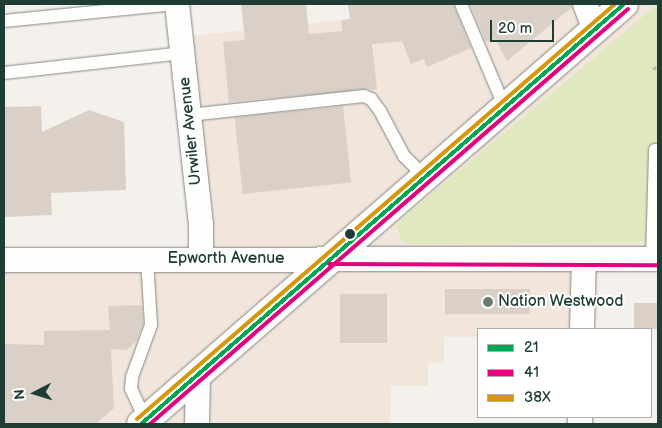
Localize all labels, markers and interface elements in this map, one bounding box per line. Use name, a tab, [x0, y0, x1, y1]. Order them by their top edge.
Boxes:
scale bar	[492, 10, 556, 42]
text: 20 m	[498, 19, 532, 38]
street label: Urwiler Avenue	[176, 76, 206, 186]
unlabelled marker	[345, 229, 355, 239]
street label: Epworth Avenue	[167, 249, 285, 269]
place label: Nation Westwood	[498, 292, 624, 312]
marker: Nation Westwood	[482, 296, 494, 308]
legend	[477, 328, 652, 418]
text: 21	[524, 338, 538, 357]
text: 41	[524, 363, 539, 382]
north arrow	[10, 368, 60, 418]
text: N	[11, 388, 28, 400]
text: 38X	[524, 388, 550, 407]

